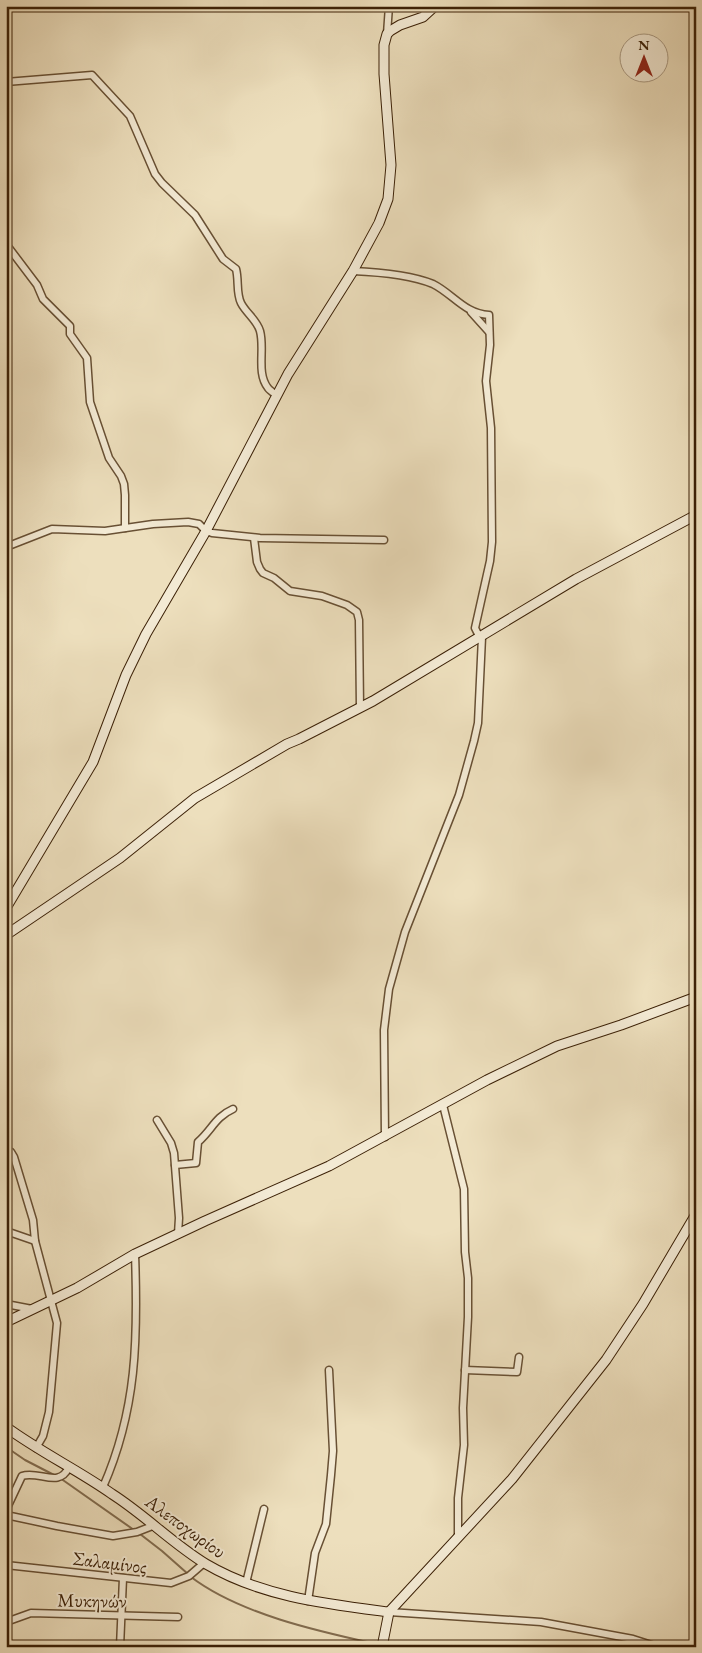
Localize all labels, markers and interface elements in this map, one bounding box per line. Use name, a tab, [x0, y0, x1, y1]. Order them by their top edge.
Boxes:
north arrow	[620, 32, 670, 82]
text: N	[638, 36, 650, 54]
street label: Αλεποχωρίου	[140, 1488, 231, 1564]
street label: Σαλαμίνος	[72, 1546, 148, 1579]
street label: Μυκηνών	[57, 1587, 127, 1614]

